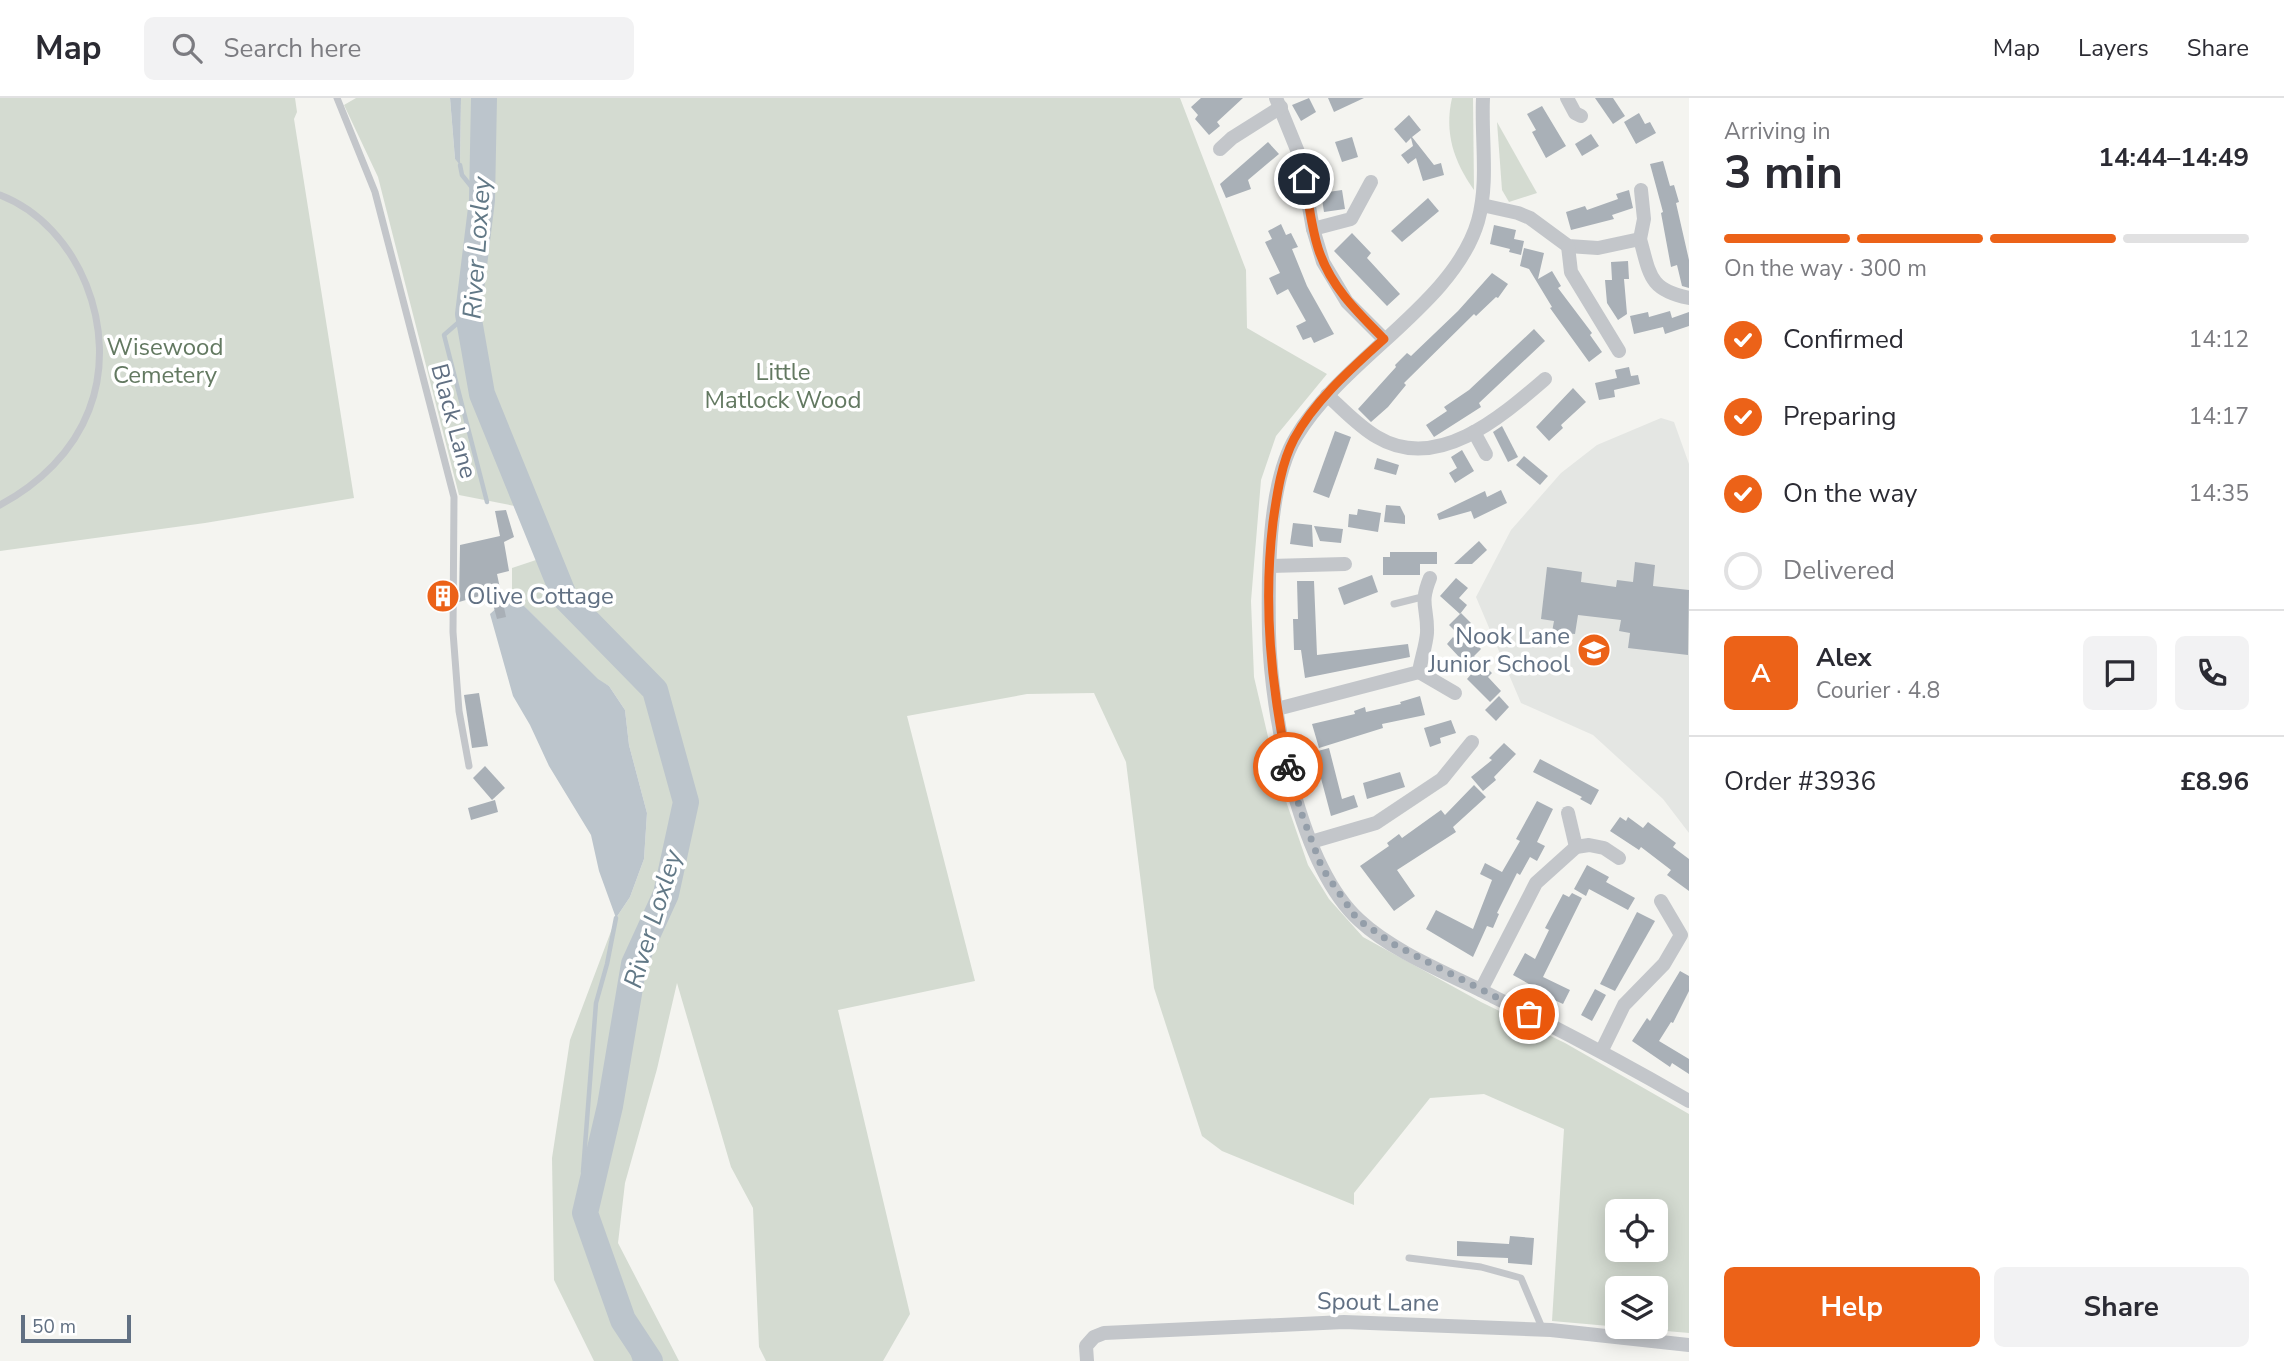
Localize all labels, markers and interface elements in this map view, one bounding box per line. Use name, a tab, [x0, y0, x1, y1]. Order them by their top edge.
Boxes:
search box	[144, 17, 634, 80]
text: Map	[35, 26, 102, 71]
icon: search	[168, 29, 206, 67]
text: Search here	[224, 31, 361, 66]
text: Map	[1993, 32, 2040, 64]
text: Layers	[2078, 32, 2149, 64]
text: Share	[2187, 32, 2249, 64]
text: Arriving in	[1724, 116, 1831, 147]
text: 14:44–14:49	[2098, 140, 2249, 175]
text: 3 min	[1724, 141, 1843, 204]
pin	[1274, 149, 1334, 209]
icon: home	[1285, 160, 1323, 198]
water label: River Loxley	[455, 174, 500, 320]
text: On the way · 300 m	[1724, 253, 1927, 284]
icon: check	[1724, 321, 1762, 359]
text: Confirmed	[1783, 322, 1904, 357]
text: 14:12	[2189, 324, 2249, 355]
park label: Wisewood Cemetery	[107, 331, 223, 391]
park label: Little Matlock Wood	[705, 356, 861, 416]
street label: Black Lane	[423, 360, 485, 482]
icon: check	[1724, 398, 1762, 436]
text: Preparing	[1783, 399, 1896, 434]
text: 14:17	[2189, 401, 2249, 432]
icon: check	[1724, 475, 1762, 513]
text: On the way	[1783, 476, 1917, 511]
text: 14:35	[2189, 478, 2249, 509]
text: Delivered	[1783, 553, 1895, 588]
building icon: Olive Cottage	[424, 577, 462, 615]
place label: Olive Cottage	[467, 580, 614, 612]
place label: Nook Lane Junior School	[1427, 620, 1570, 680]
school or university icon: Nook Lane Junior School	[1575, 631, 1613, 669]
button: chat	[2083, 636, 2157, 710]
button: phone	[2175, 636, 2249, 710]
text: Alex	[1816, 640, 1872, 675]
text: A	[1751, 656, 1771, 691]
text: Courier · 4.8	[1816, 675, 1940, 706]
courier	[1253, 732, 1323, 802]
icon: bike	[1269, 748, 1307, 786]
text: Order #3936	[1724, 764, 1876, 799]
text: £8.96	[2180, 764, 2249, 799]
water label: River Loxley	[615, 844, 691, 992]
pin	[1499, 984, 1559, 1044]
icon: bag	[1510, 995, 1548, 1033]
map controls	[1605, 1199, 1668, 1339]
button: locate	[1605, 1199, 1668, 1262]
button: Help	[1724, 1267, 1980, 1347]
button: Share	[1994, 1267, 2249, 1347]
button: layers	[1605, 1276, 1668, 1339]
street label: Spout Lane	[1317, 1285, 1439, 1319]
scale bar	[21, 1312, 131, 1344]
text: 50 m	[32, 1314, 76, 1340]

